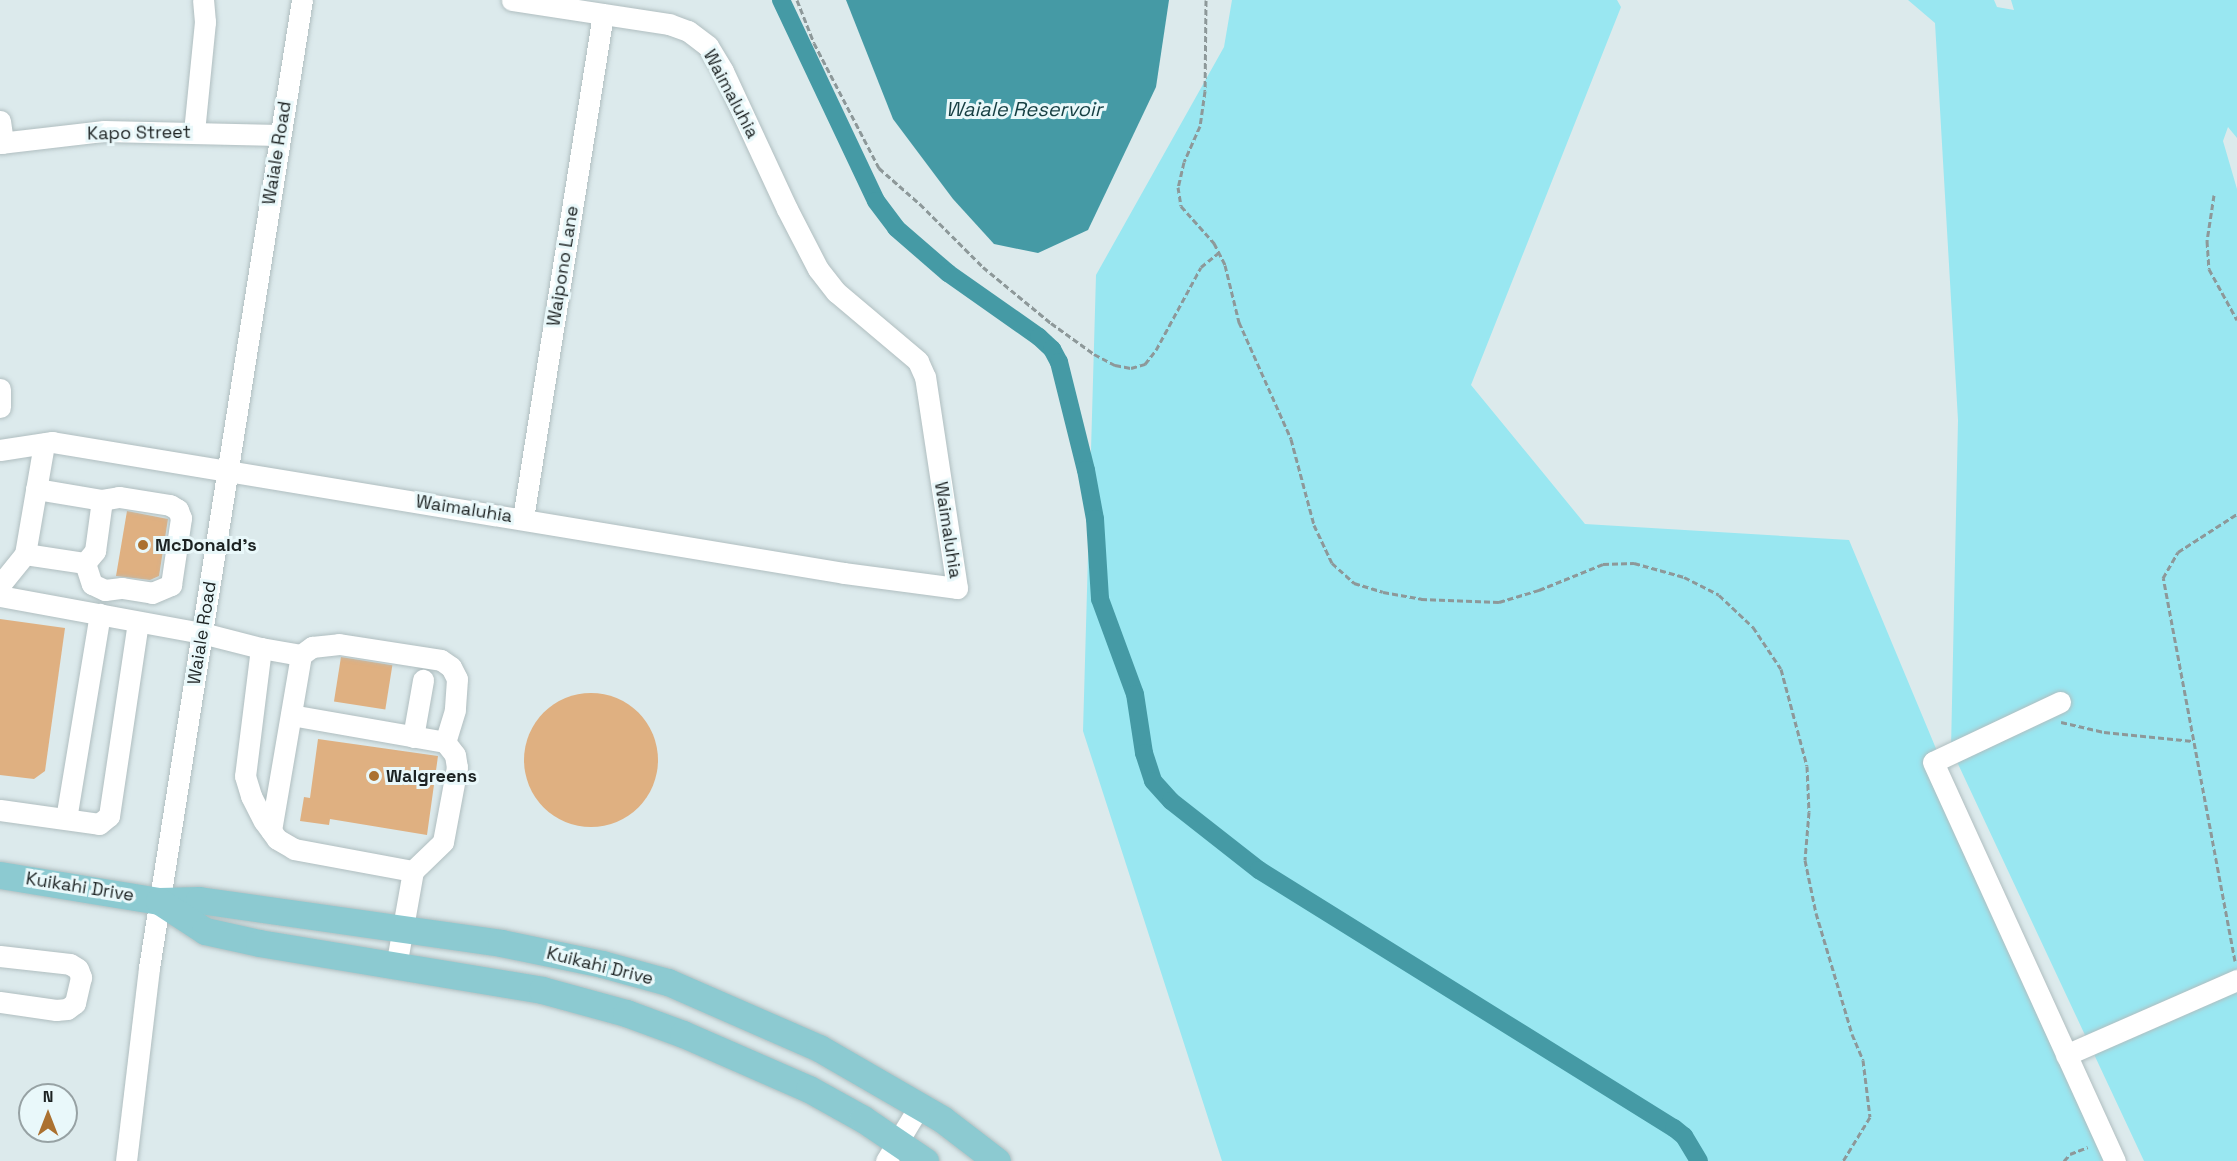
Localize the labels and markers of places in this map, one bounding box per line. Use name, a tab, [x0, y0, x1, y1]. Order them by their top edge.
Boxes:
place label: McDonald's	[155, 534, 257, 556]
marker: McDonald's	[136, 538, 150, 552]
place label: Walgreens	[386, 765, 477, 787]
marker: Walgreens	[367, 769, 381, 783]

